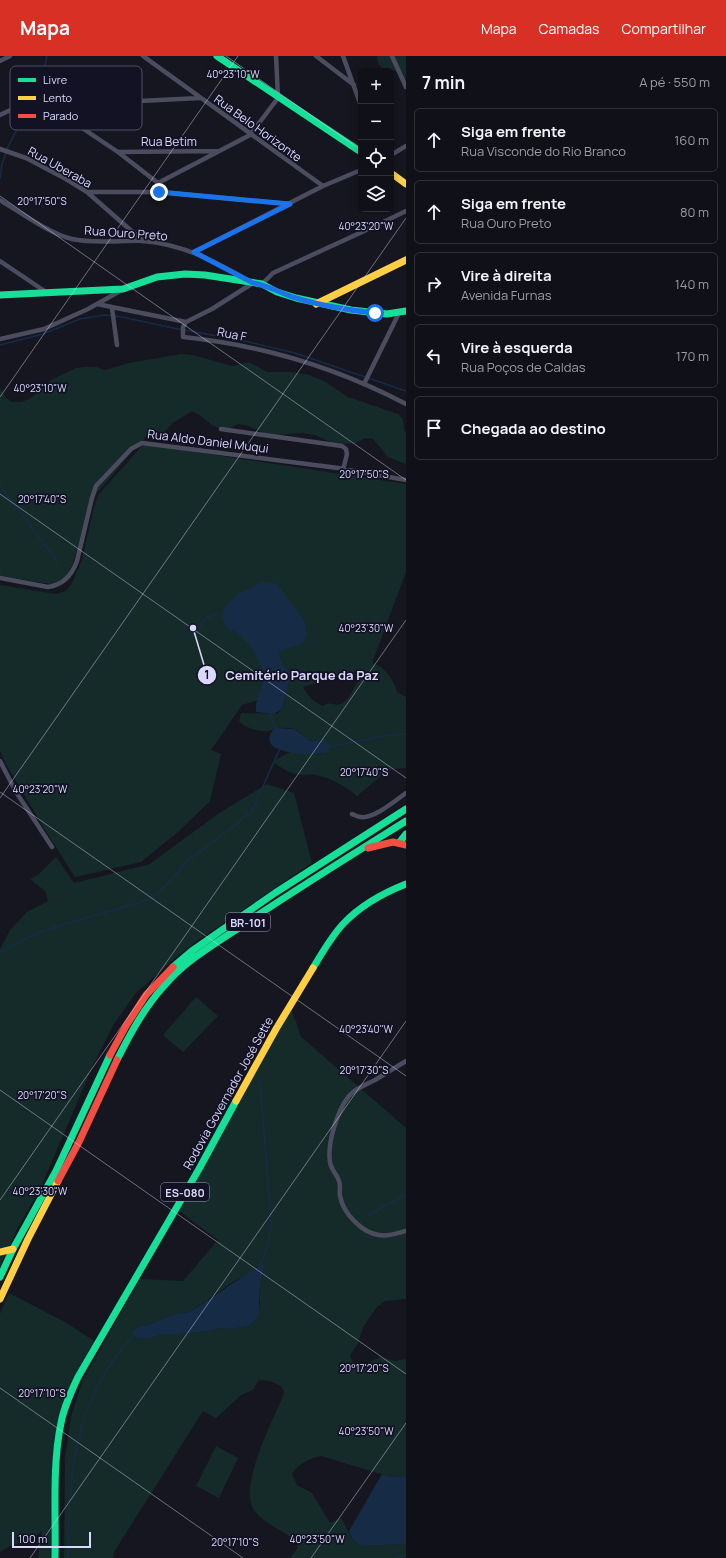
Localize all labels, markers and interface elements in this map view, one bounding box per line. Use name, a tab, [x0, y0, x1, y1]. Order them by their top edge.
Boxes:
text: Mapa	[20, 15, 70, 41]
text: Mapa	[481, 19, 517, 38]
text: Camadas	[539, 19, 599, 38]
text: Compartilhar	[621, 19, 706, 38]
legend	[10, 66, 142, 130]
text: 40°23'10"W	[206, 67, 260, 81]
map controls	[358, 68, 394, 212]
button: +	[358, 68, 394, 104]
text: 7 min	[422, 71, 465, 94]
text: Livre	[43, 72, 68, 87]
text: A pé · 550 m	[639, 73, 710, 91]
text: Lento	[43, 90, 73, 105]
street label: Rua Belo Horizonte	[211, 90, 305, 166]
button: −	[358, 104, 394, 140]
text: Parado	[43, 108, 79, 123]
text: Siga em frente	[461, 121, 566, 142]
icon: ahead	[423, 129, 445, 151]
text: 160 m	[674, 131, 709, 149]
street label: Rua Betim	[141, 133, 197, 150]
button: locate	[358, 140, 394, 176]
street label: Rua Uberaba	[25, 142, 95, 192]
text: Rua Visconde do Rio Branco	[461, 142, 626, 160]
button: layers	[358, 176, 394, 212]
route end	[150, 183, 168, 201]
text: Siga em frente	[461, 193, 566, 214]
text: 20°17'50"S	[17, 194, 67, 208]
icon: ahead	[423, 201, 445, 223]
text: 80 m	[680, 203, 709, 221]
text: Rua Ouro Preto	[461, 214, 551, 232]
text: 40°23'20"W	[339, 219, 394, 233]
street label: Rua Ouro Preto	[84, 222, 168, 244]
text: Vire à direita	[461, 265, 552, 286]
icon: right	[423, 273, 445, 295]
text: 140 m	[675, 275, 709, 293]
text: Avenida Furnas	[461, 286, 551, 304]
route start	[366, 304, 384, 322]
street label: Rua F	[216, 323, 248, 345]
text: Vire à esquerda	[461, 337, 573, 358]
icon: left	[423, 345, 445, 367]
text: 170 m	[676, 347, 709, 365]
text: Rua Poços de Caldas	[461, 358, 586, 376]
text: 40°23'10"W	[13, 381, 67, 395]
icon: arrive	[423, 417, 445, 439]
text: Chegada ao destino	[461, 418, 606, 439]
street label: Rua Aldo Daniel Muqui	[146, 425, 270, 457]
text: 20°17'50"S	[339, 467, 389, 481]
text: 20°17'40"S	[18, 492, 66, 506]
text: 40°23'30"W	[339, 621, 394, 635]
callout: Cemitério Parque da Paz	[197, 663, 387, 688]
text: 1	[204, 666, 210, 683]
text: Cemitério Parque da Paz	[225, 666, 379, 684]
text: 20°17'40"S	[340, 765, 388, 779]
text: 40°23'20"W	[13, 782, 68, 796]
road number: BR-101	[226, 913, 270, 931]
street label: Rodovia Governador José Sette	[179, 1013, 277, 1173]
text: 40°23'40"W	[339, 1022, 394, 1036]
text: 20°17'30"S	[339, 1063, 389, 1077]
text: 20°17'20"S	[17, 1088, 67, 1102]
road number: ES-080	[161, 1183, 209, 1201]
text: 40°23'30"W	[13, 1184, 68, 1198]
text: 20°17'20"S	[339, 1361, 389, 1375]
text: 20°17'10"S	[18, 1386, 66, 1400]
text: 40°23'50"W	[338, 1424, 394, 1438]
scale bar	[12, 1530, 91, 1549]
text: 100 m	[18, 1531, 47, 1546]
text: 40°23'50"W	[289, 1532, 345, 1546]
text: 20°17'10"S	[211, 1535, 259, 1549]

